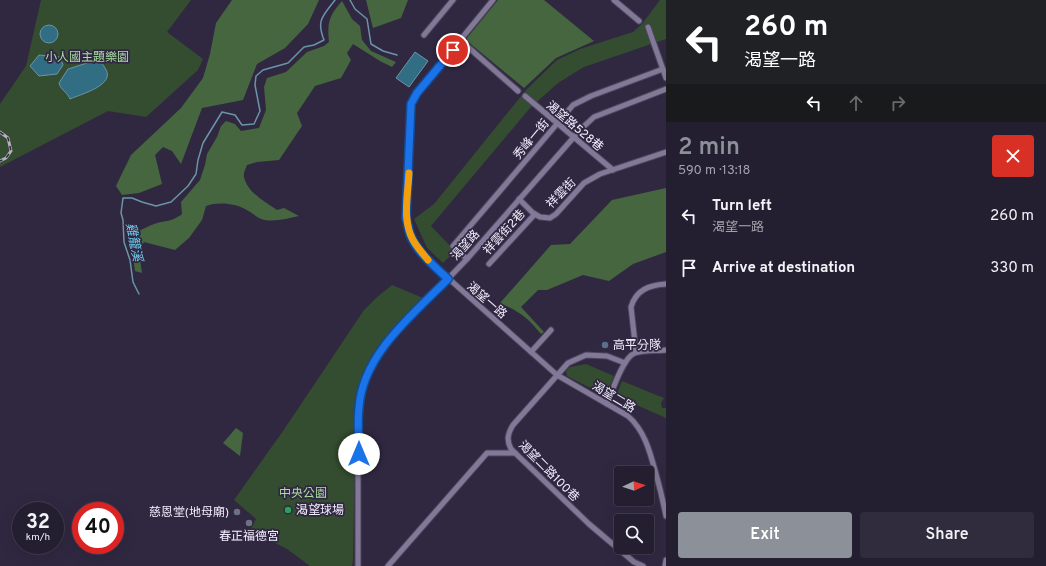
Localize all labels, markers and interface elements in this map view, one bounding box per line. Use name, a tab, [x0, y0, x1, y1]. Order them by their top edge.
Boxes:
text: 260 m	[744, 10, 828, 46]
icon: left	[678, 16, 730, 68]
pin	[436, 33, 470, 67]
icon: arrive	[442, 39, 464, 61]
park label: 小人國主題樂園	[45, 50, 129, 66]
text: 渴望一路	[744, 50, 816, 73]
icon: left	[803, 92, 825, 114]
icon: ahead	[845, 92, 867, 114]
icon: right	[887, 92, 909, 114]
street label: 渴望路528巷	[542, 98, 606, 155]
street label: 秀峰一街	[510, 116, 553, 163]
text: 2 min	[678, 133, 740, 163]
button: close	[992, 135, 1034, 177]
text: 590 m · 13:18	[678, 163, 751, 179]
street label: 祥雲街	[543, 175, 580, 212]
text: Turn left	[712, 197, 772, 216]
icon: left	[678, 205, 700, 227]
street label: 祥雲街2巷	[480, 207, 529, 259]
text: 260 m	[990, 207, 1034, 226]
text: 渴望一路	[712, 220, 764, 236]
water label: 雞籠溪	[121, 222, 146, 265]
street label: 渴望路	[448, 227, 484, 264]
icon: arrive	[678, 257, 700, 279]
text: Arrive at destination	[712, 259, 855, 278]
text: 330 m	[990, 259, 1034, 278]
street label: 渴望一路	[463, 279, 510, 323]
place label: 高平分隊	[613, 338, 661, 354]
marker: 高平分隊	[600, 340, 610, 350]
street label: 渴望二路	[589, 379, 638, 417]
position arrow	[338, 433, 380, 475]
street label: 渴望二路100巷	[514, 438, 582, 506]
north arrow	[614, 466, 654, 506]
map controls	[614, 466, 654, 554]
park label: 中央公園	[279, 486, 327, 502]
speed limit sign: 40	[72, 502, 124, 554]
place label: 渴望球場	[296, 503, 344, 519]
place label: 慈恩堂(地母廟)	[149, 505, 229, 521]
marker: 渴望球場	[283, 505, 293, 515]
marker: 慈恩堂(地母廟)	[232, 507, 242, 517]
text: 32	[26, 510, 50, 536]
button: Exit	[678, 512, 852, 558]
button: Share	[860, 512, 1034, 558]
button: search	[614, 514, 654, 554]
marker: 春正福德宮	[244, 518, 254, 528]
place label: 春正福德宮	[219, 529, 279, 545]
text: km/h	[26, 531, 50, 544]

